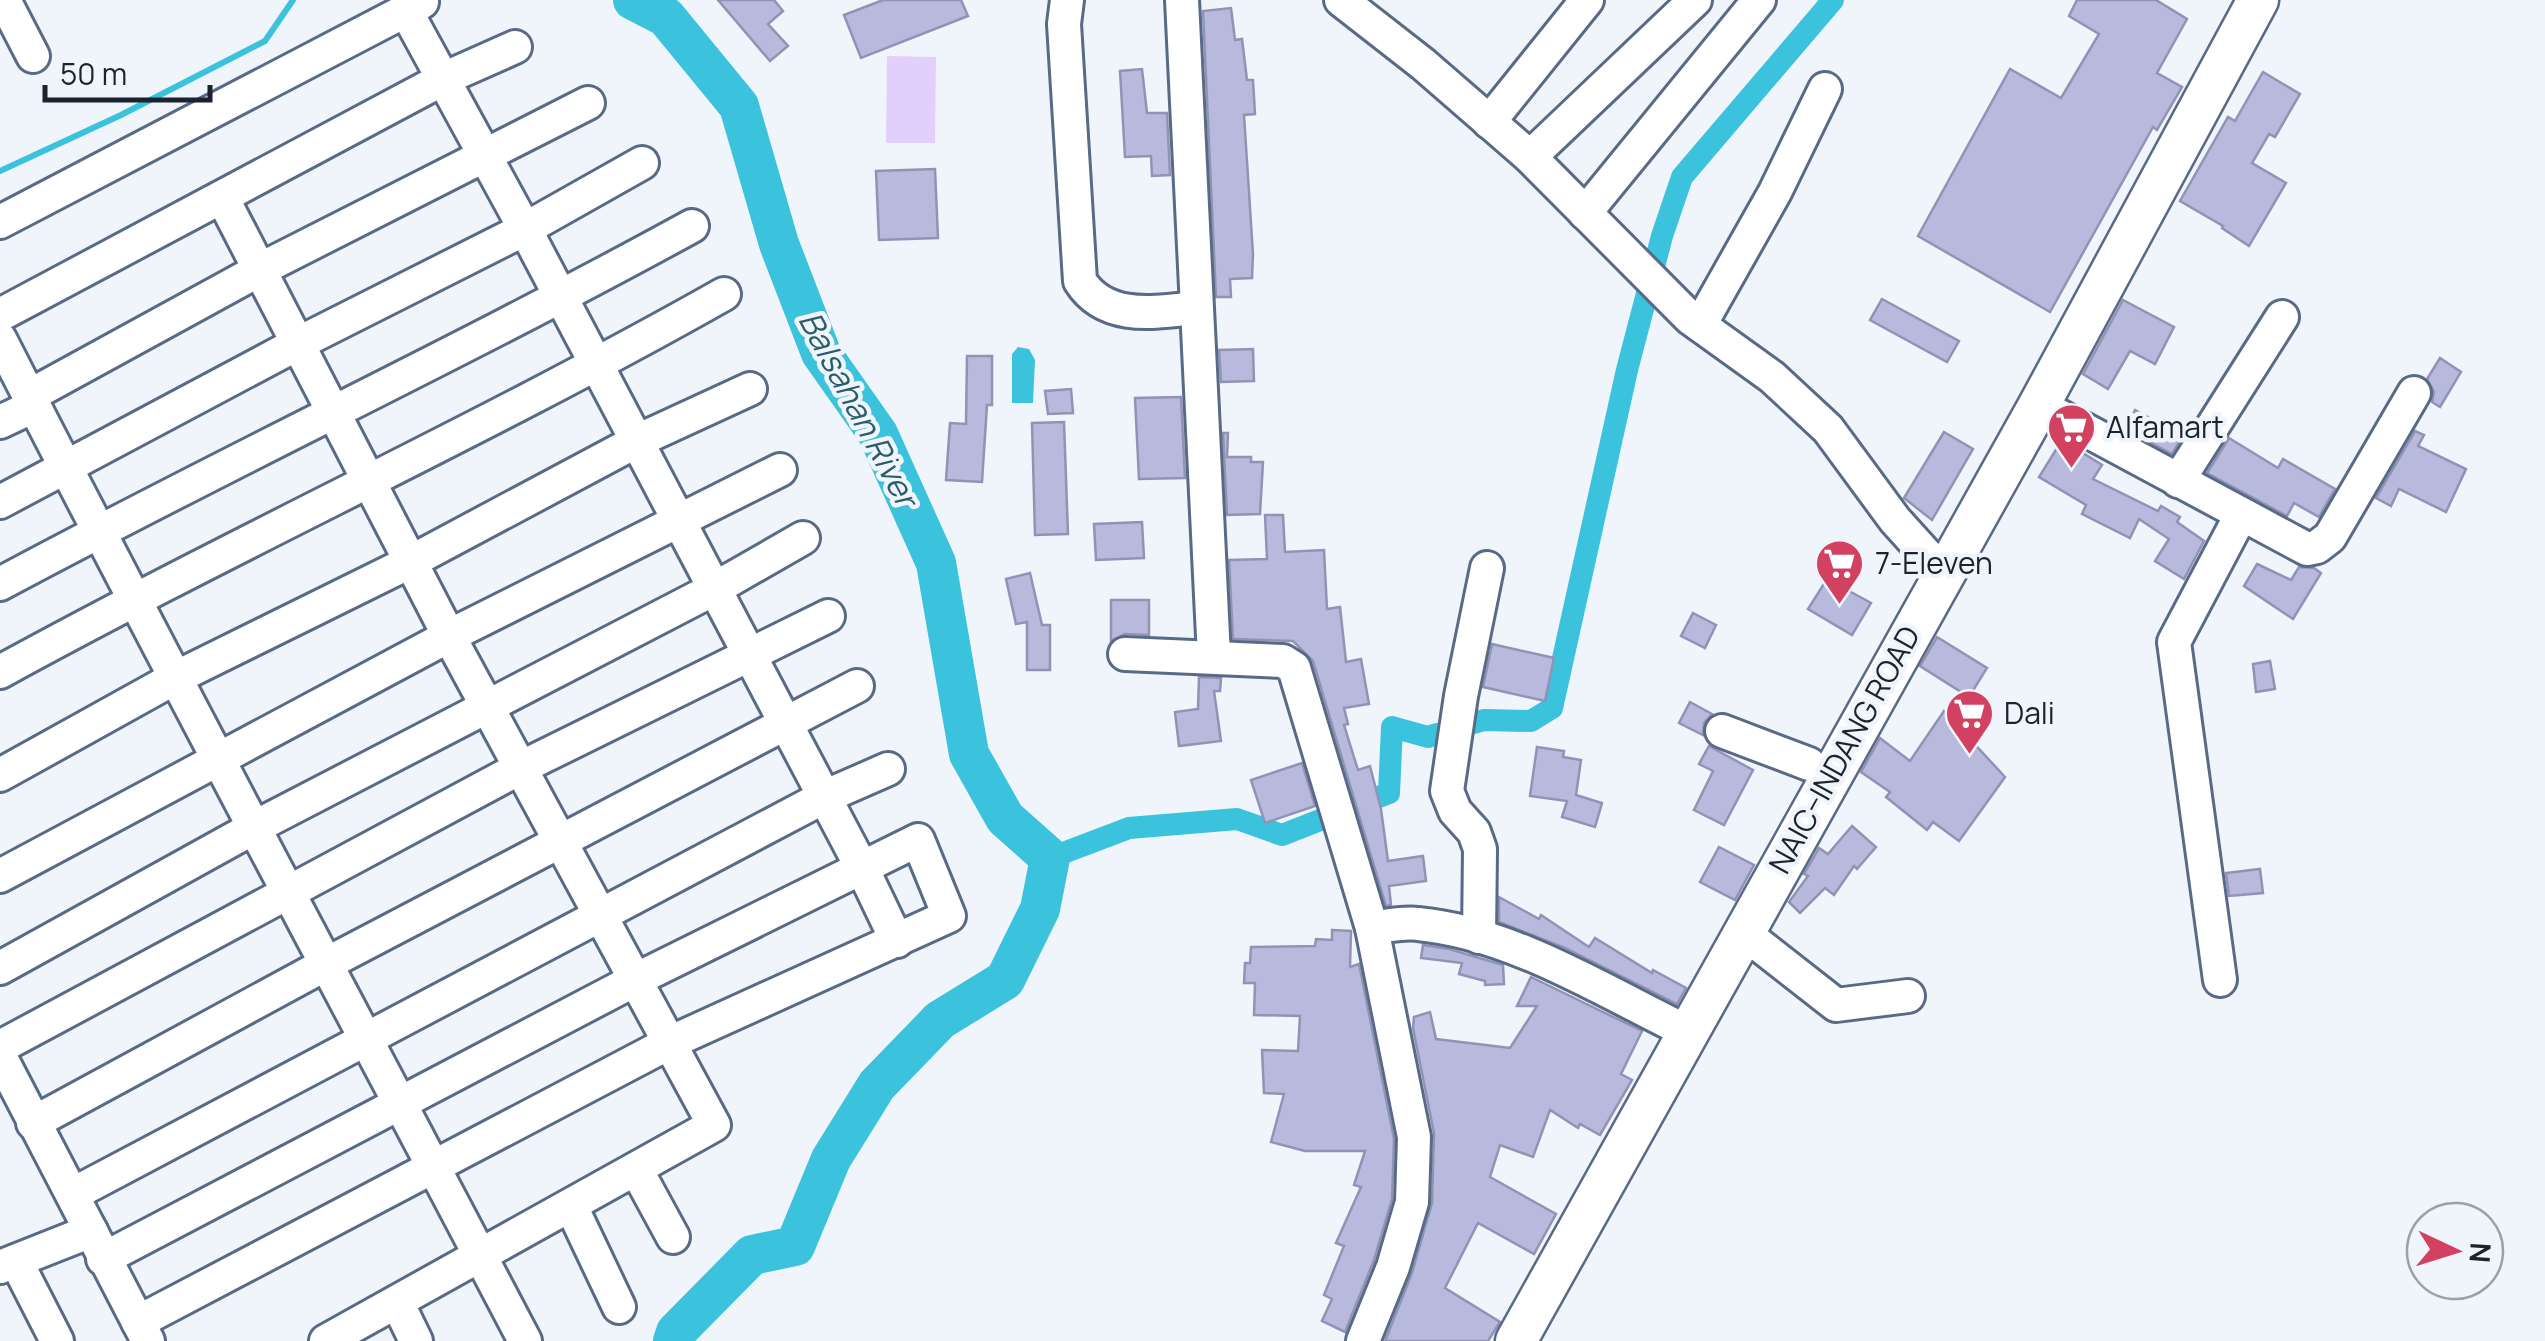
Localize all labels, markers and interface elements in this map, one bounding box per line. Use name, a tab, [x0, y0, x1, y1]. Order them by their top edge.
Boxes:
scale bar	[45, 40, 210, 102]
text: 50 m	[60, 53, 127, 94]
water label: Balsahan River	[789, 303, 931, 518]
supermarket icon: Alfamart	[2045, 402, 2097, 470]
place label: Alfamart	[2106, 406, 2224, 447]
supermarket icon: 7-Eleven	[1814, 538, 1866, 606]
place label: 7-Eleven	[1875, 542, 1993, 583]
street label: NAIC–INDANG ROAD	[1759, 618, 1929, 880]
supermarket icon: Dali	[1943, 688, 1995, 756]
place label: Dali	[2004, 692, 2055, 733]
north arrow	[2405, 1201, 2505, 1301]
text: N	[2461, 1241, 2501, 1264]

